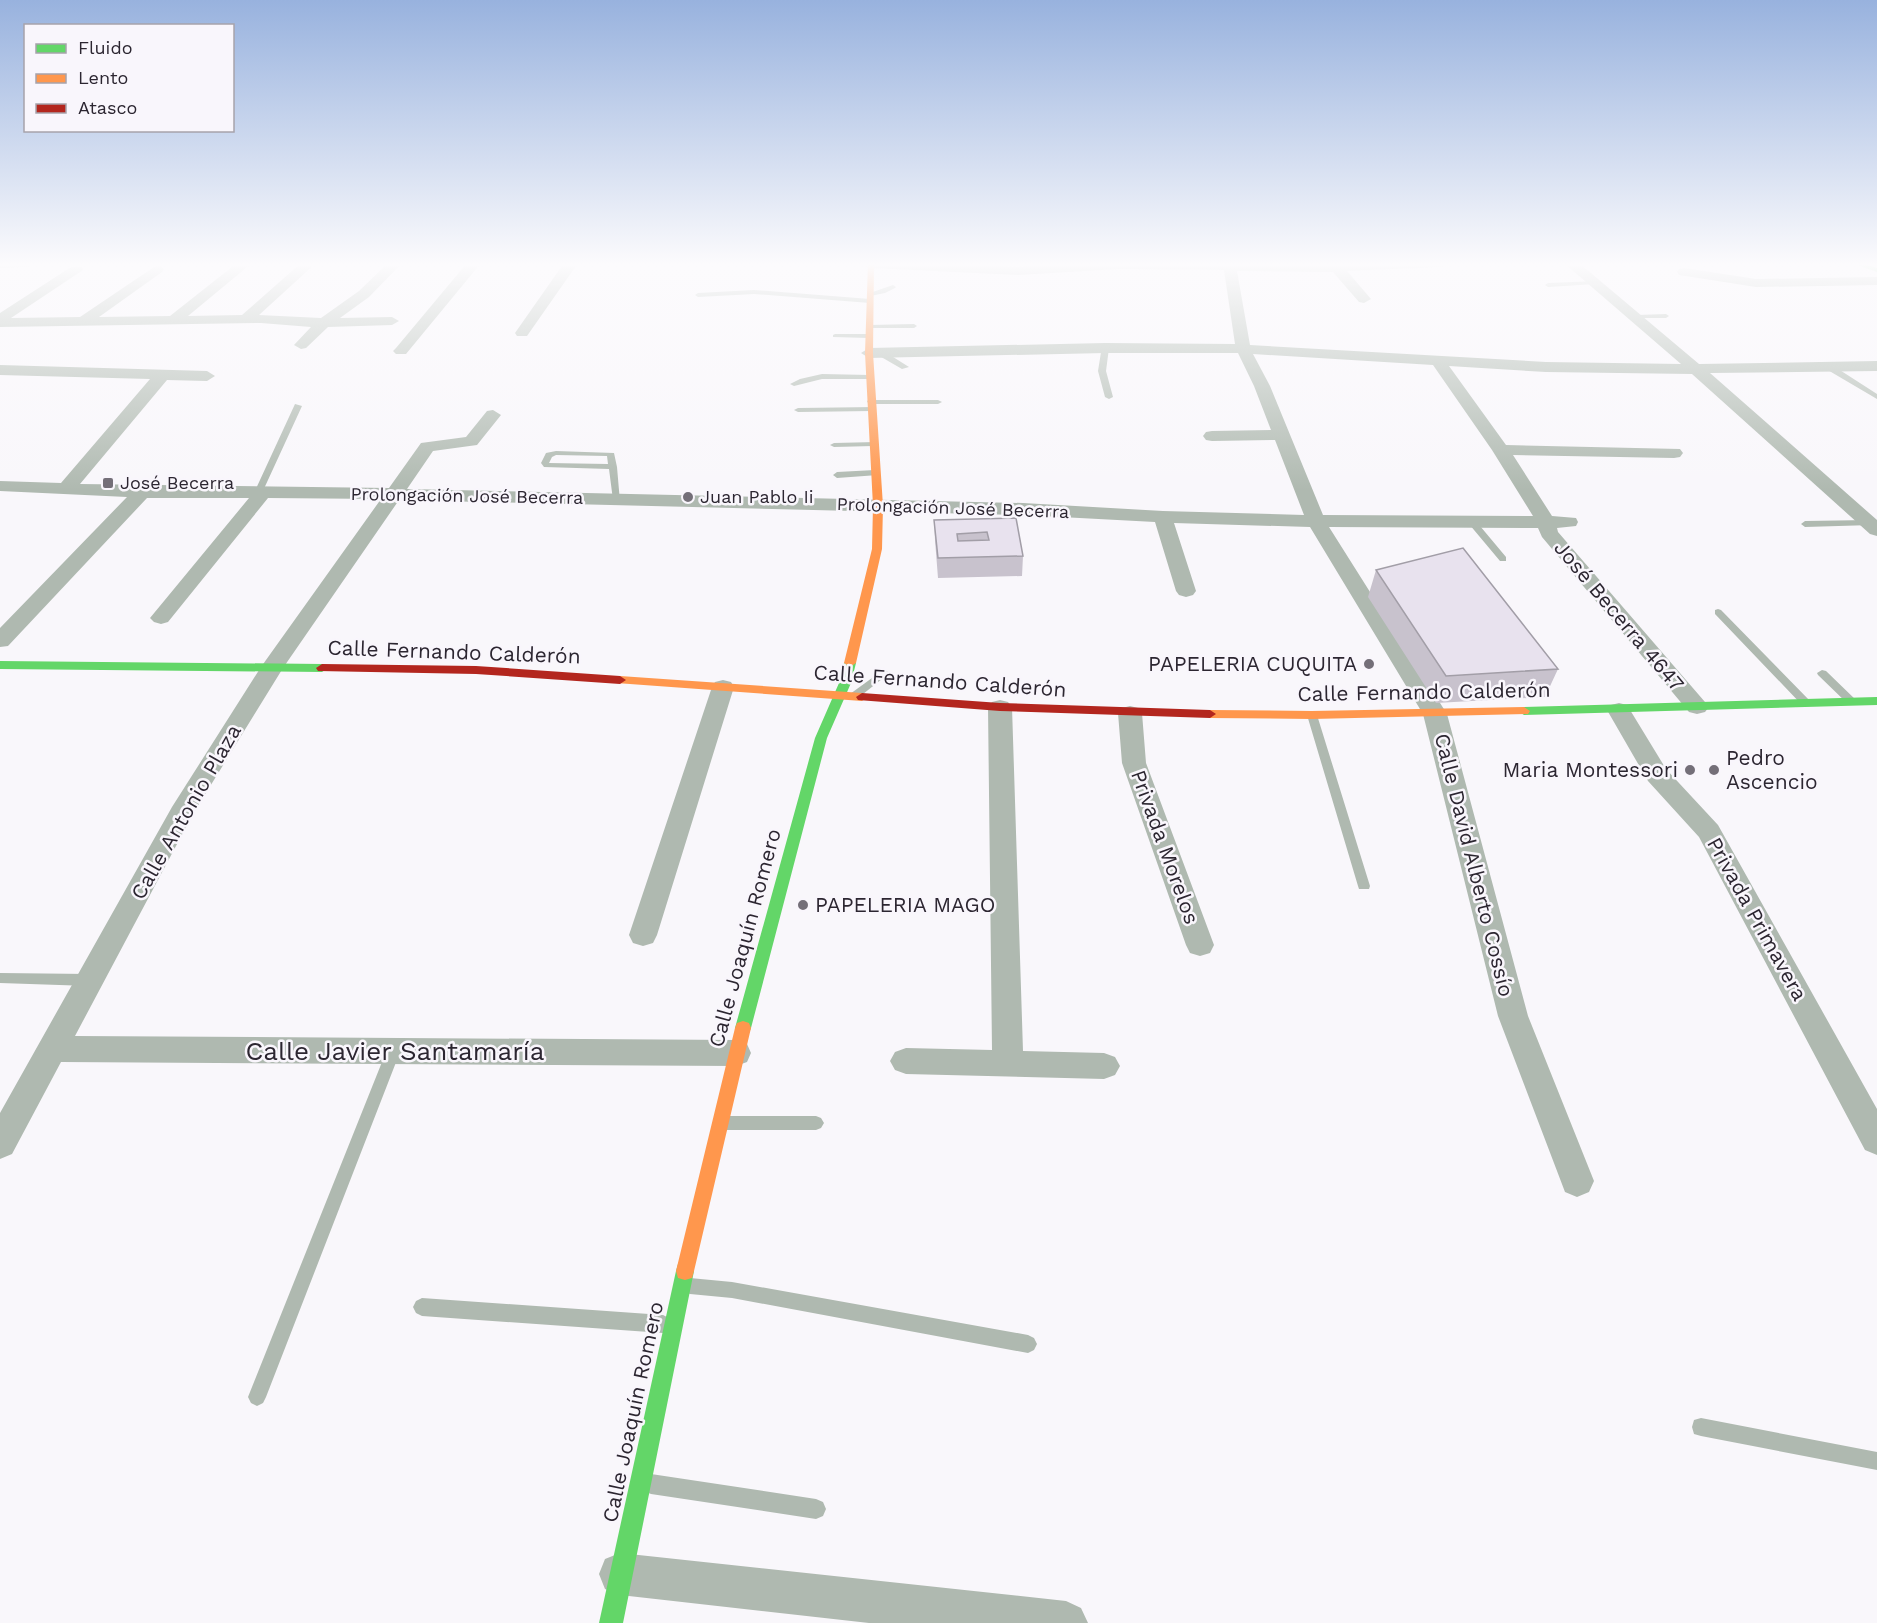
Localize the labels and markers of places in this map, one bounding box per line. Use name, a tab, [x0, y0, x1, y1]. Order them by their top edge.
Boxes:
place label: José Becerra	[120, 472, 234, 493]
marker: José Becerra	[101, 476, 115, 490]
place label: Juan Pablo Ii	[700, 486, 814, 507]
marker: Juan Pablo Ii	[681, 490, 695, 504]
place label: PAPELERIA CUQUITA	[1148, 651, 1357, 676]
marker: PAPELERIA CUQUITA	[1362, 657, 1376, 671]
place label: Pedro Ascencio	[1726, 745, 1818, 794]
place label: Maria Montessori	[1503, 757, 1678, 782]
marker: Maria Montessori	[1683, 763, 1697, 777]
marker: Pedro Ascencio	[1707, 763, 1721, 777]
place label: PAPELERIA MAGO	[815, 892, 995, 917]
marker: PAPELERIA MAGO	[796, 898, 810, 912]

